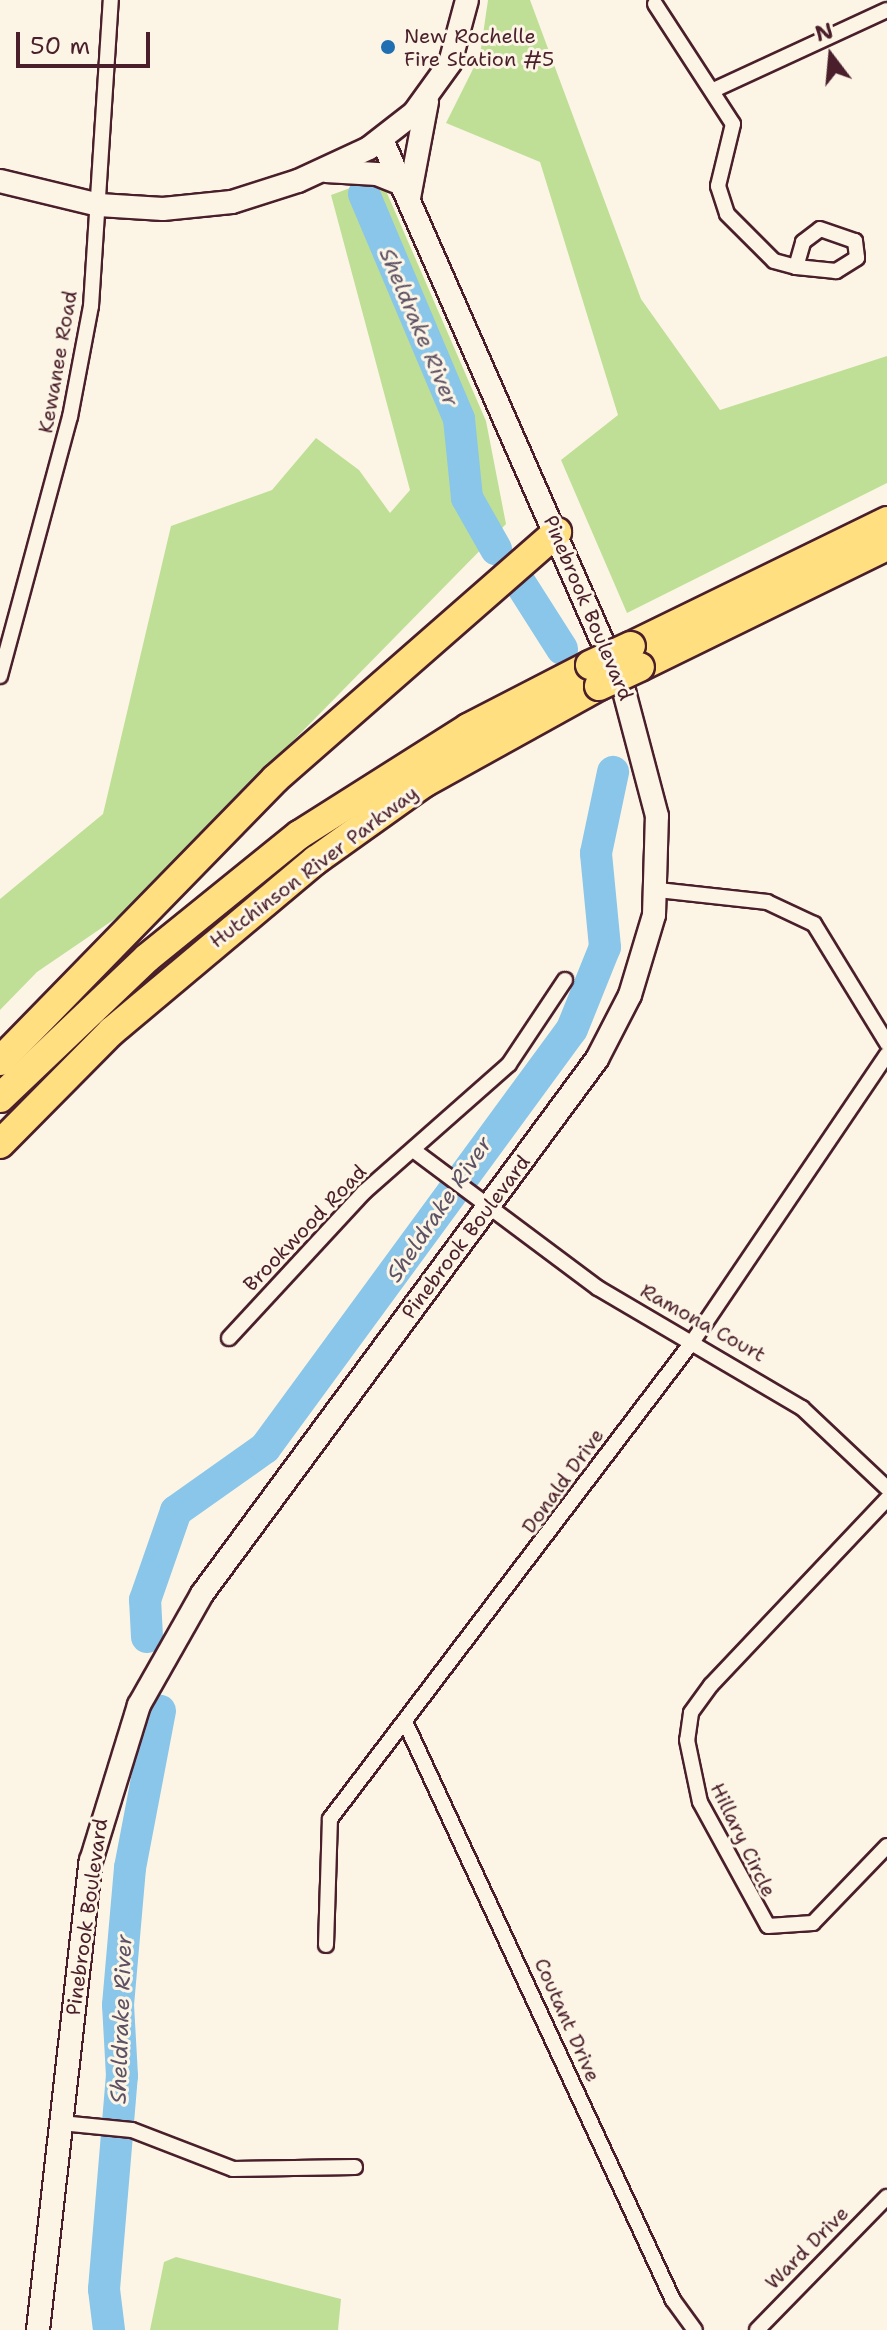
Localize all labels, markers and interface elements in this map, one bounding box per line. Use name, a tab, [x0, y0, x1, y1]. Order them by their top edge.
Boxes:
scale bar	[20, 16, 154, 66]
north arrow	[791, 16, 871, 96]
text: N	[812, 16, 837, 49]
place label: New Rochelle Fire Station #5	[404, 24, 554, 71]
text: 50 m	[30, 30, 90, 62]
marker: New Rochelle Fire Station #5	[379, 38, 397, 56]
water label: Sheldrake River	[374, 244, 464, 410]
street label: Kewanee Road	[34, 289, 82, 435]
street label: Pinebrook Boulevard	[538, 512, 638, 704]
street label: Hutchinson River Parkway	[205, 781, 423, 953]
water label: Sheldrake River	[381, 1131, 497, 1287]
street label: Pinebrook Boulevard	[397, 1150, 535, 1324]
street label: Brookwood Road	[238, 1160, 372, 1296]
street label: Ramona Court	[636, 1279, 770, 1367]
street label: Donald Drive	[517, 1424, 609, 1538]
street label: Hillary Circle	[705, 1779, 781, 1901]
street label: Pinebrook Boulevard	[61, 1817, 113, 2017]
water label: Sheldrake River	[105, 1934, 137, 2104]
street label: Coutant Drive	[529, 1954, 605, 2086]
street label: Ward Drive	[760, 2201, 854, 2295]

